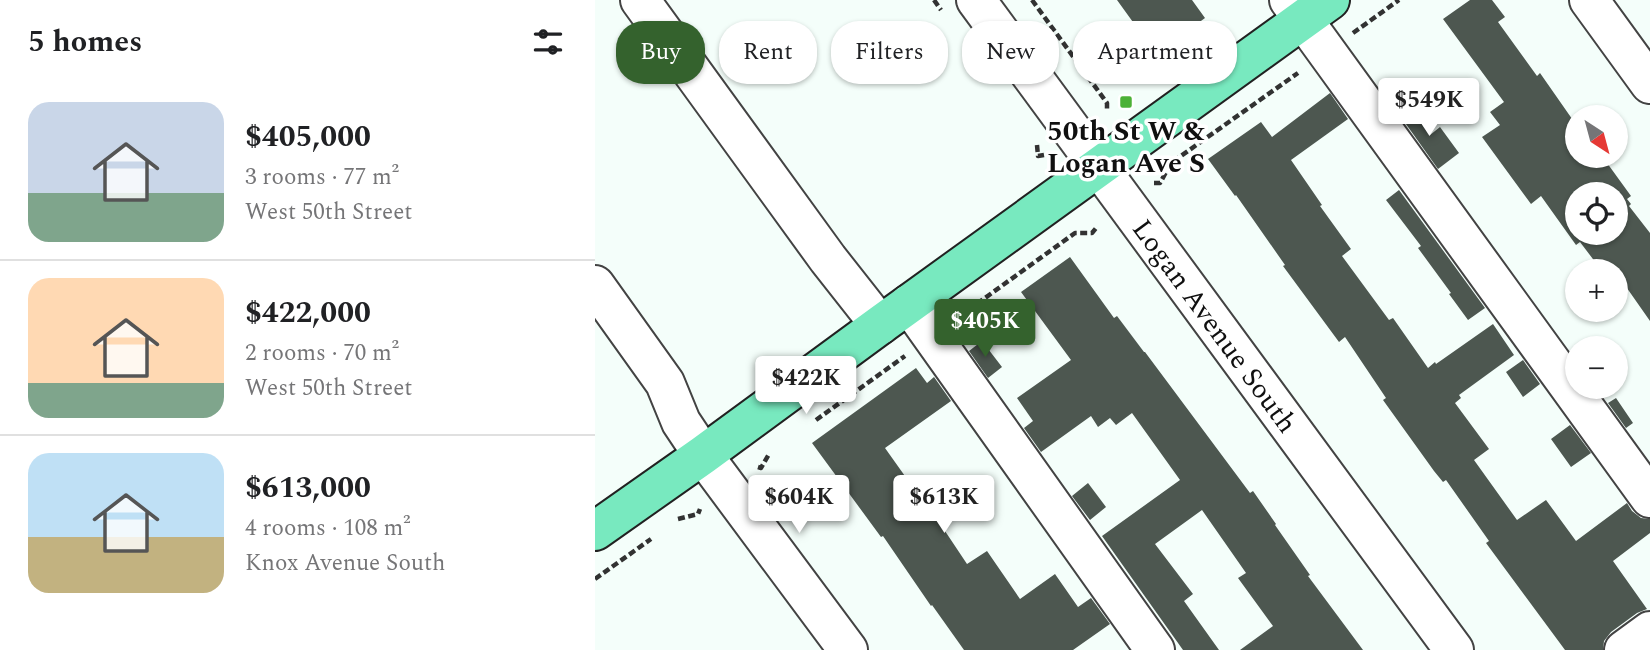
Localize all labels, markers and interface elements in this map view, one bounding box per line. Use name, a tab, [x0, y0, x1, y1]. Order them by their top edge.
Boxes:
text: 5 homes	[28, 19, 142, 65]
chip: Buy	[616, 21, 705, 84]
chip: Rent	[719, 21, 817, 84]
chip: Filters	[831, 21, 948, 84]
chip: New	[962, 21, 1059, 84]
chip: Apartment	[1073, 21, 1237, 84]
icon: filters	[529, 23, 567, 61]
pin: $549K	[1380, 78, 1478, 138]
text: $549K	[1394, 83, 1464, 118]
marker: 50th St W & Logan Ave S	[1118, 94, 1134, 110]
north arrow	[1565, 105, 1627, 168]
map controls	[1565, 105, 1628, 399]
place label: 50th St W & Logan Ave S	[1047, 110, 1206, 185]
text: $405,000	[245, 114, 371, 160]
icon: home	[84, 130, 168, 214]
text: 3 rooms · 77 m²	[245, 160, 399, 195]
button: locate	[1565, 182, 1628, 245]
text: West 50th Street	[245, 195, 412, 230]
street label: Logan Avenue South	[1121, 210, 1308, 443]
button: +	[1565, 259, 1628, 322]
text: $422,000	[245, 290, 371, 336]
pin: $405K	[936, 300, 1034, 359]
text: $405K	[950, 304, 1020, 339]
icon: home	[84, 306, 168, 390]
text: 2 rooms · 70 m²	[245, 336, 399, 371]
button: −	[1565, 336, 1628, 399]
pin: $422K	[757, 356, 855, 416]
text: $422K	[771, 361, 841, 396]
text: West 50th Street	[245, 371, 412, 406]
text: $613,000	[245, 465, 371, 511]
pin: $604K	[750, 476, 848, 535]
pin: $613K	[895, 476, 993, 535]
text: $604K	[764, 480, 834, 515]
text: $613K	[909, 480, 979, 515]
icon: home	[84, 481, 168, 565]
text: 4 rooms · 108 m²	[245, 511, 411, 546]
text: Knox Avenue South	[245, 546, 445, 581]

